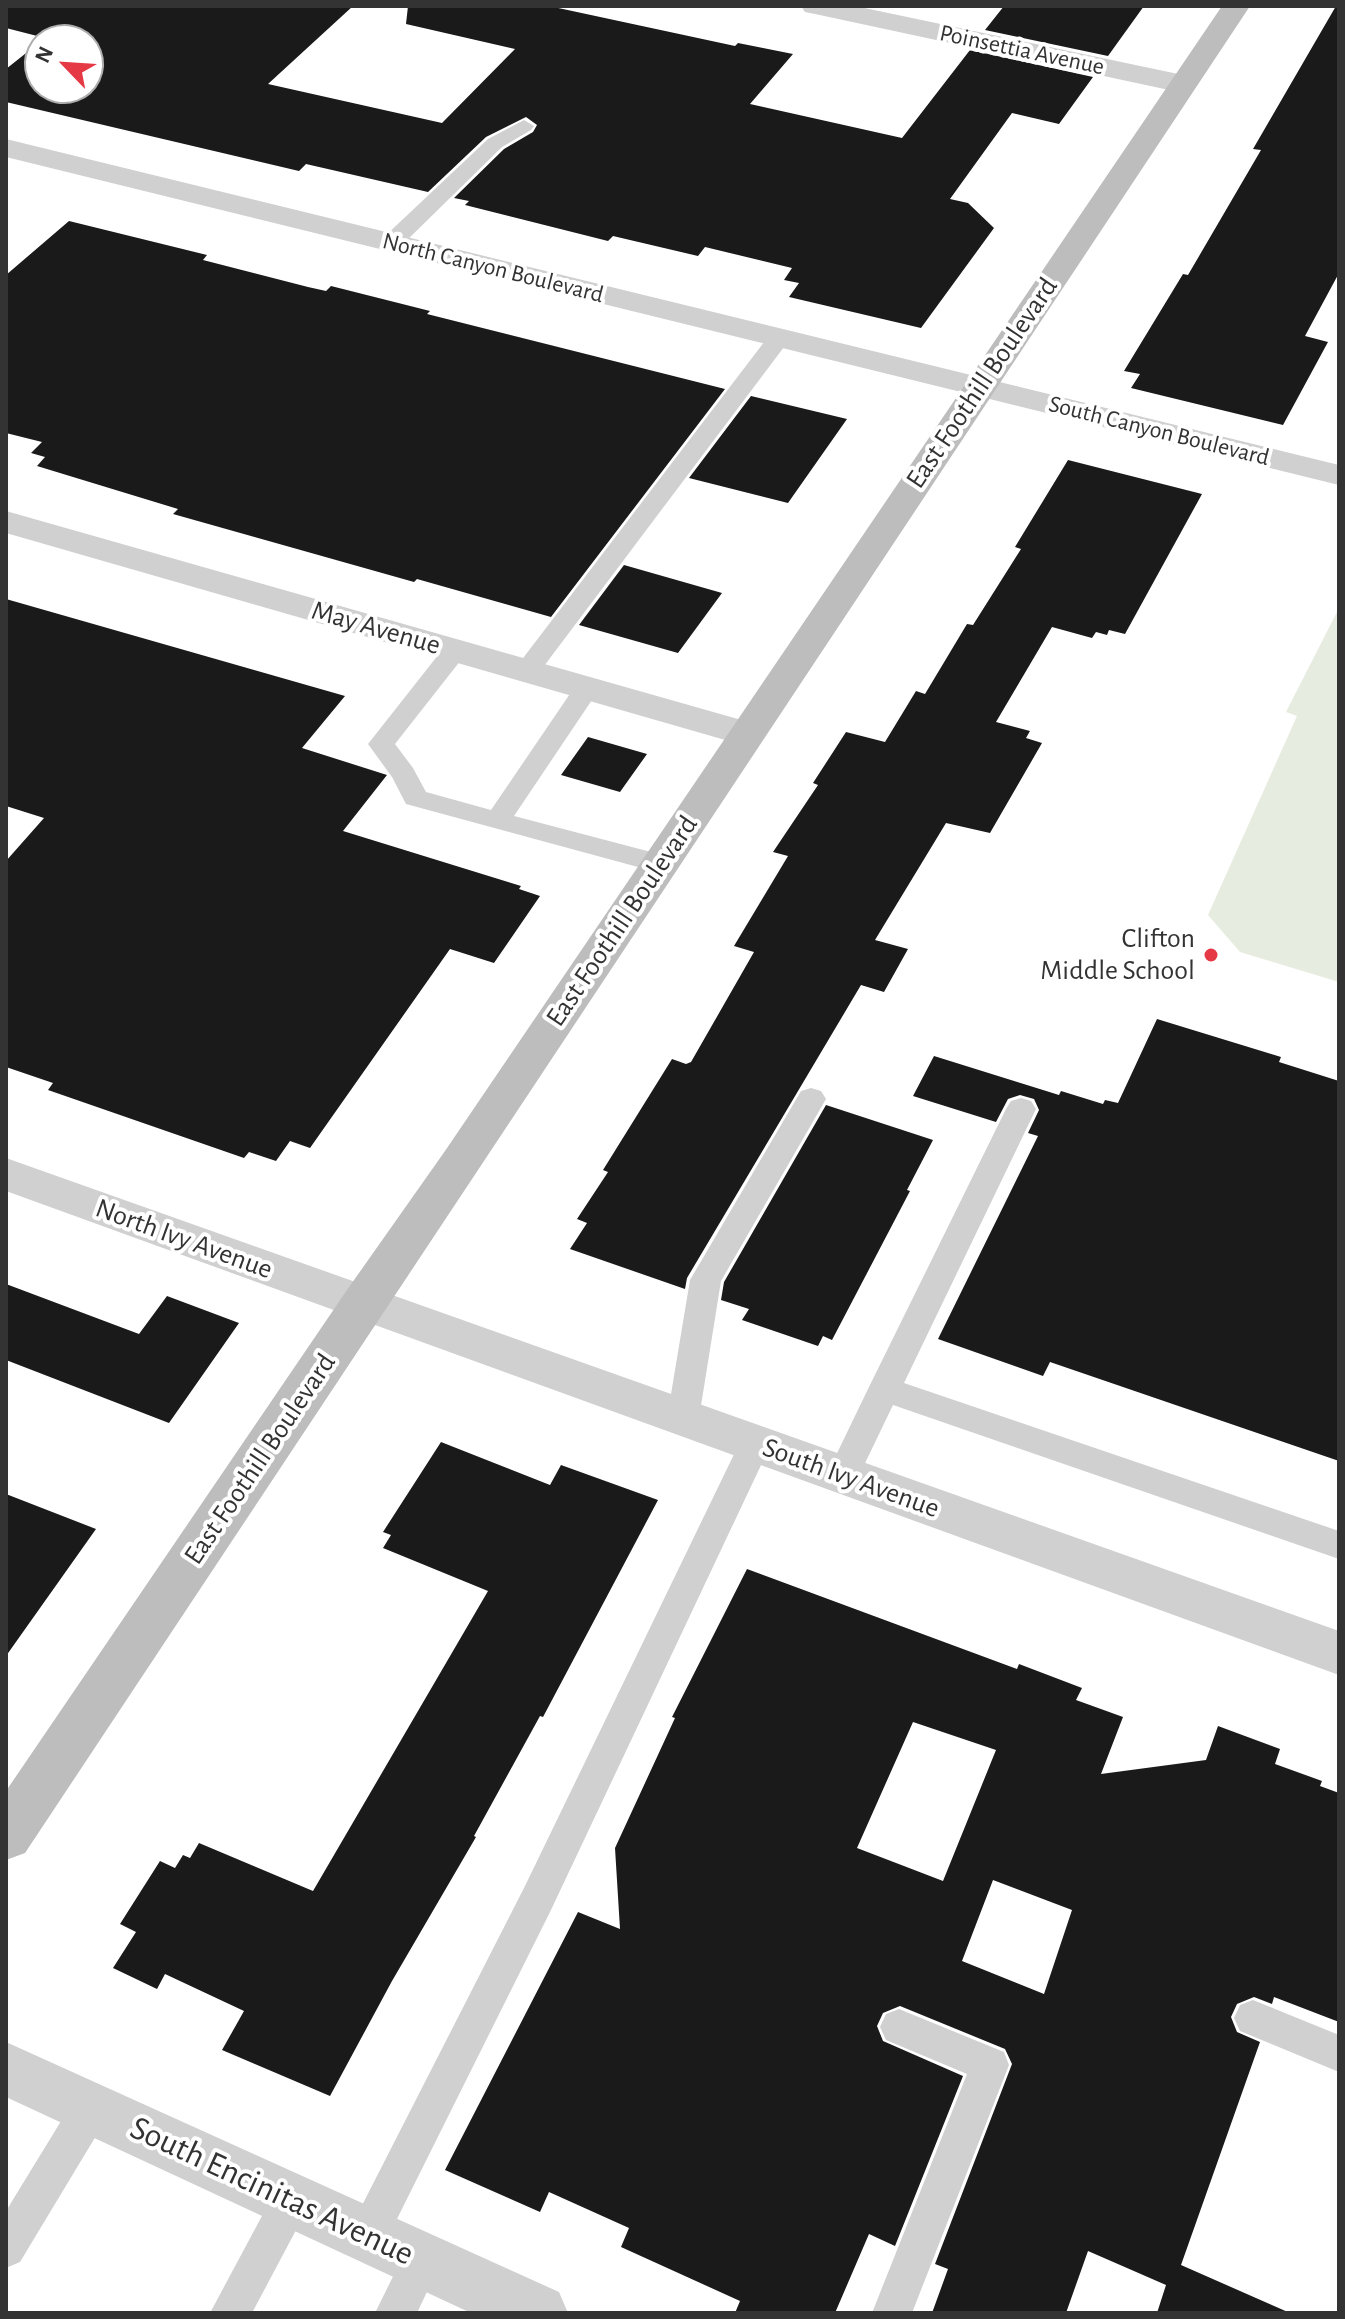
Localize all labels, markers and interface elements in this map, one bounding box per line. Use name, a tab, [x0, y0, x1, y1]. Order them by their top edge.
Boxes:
street label: Poinsettia Avenue	[937, 19, 1107, 81]
north arrow	[24, 24, 104, 104]
text: N	[31, 43, 57, 66]
street label: North Canyon Boulevard	[379, 227, 607, 309]
street label: East Foothill Boulevard	[899, 271, 1065, 495]
street label: South Canyon Boulevard	[1046, 390, 1272, 472]
street label: May Avenue	[308, 594, 444, 662]
street label: East Foothill Boulevard	[539, 809, 705, 1033]
place label: Clifton Middle School	[1040, 922, 1195, 988]
marker: Clifton Middle School	[1202, 946, 1220, 964]
street label: North Ivy Avenue	[91, 1191, 277, 1287]
street label: East Foothill Boulevard	[177, 1347, 343, 1571]
street label: South Ivy Avenue	[758, 1430, 944, 1526]
street label: South Encinitas Avenue	[124, 2107, 420, 2275]

